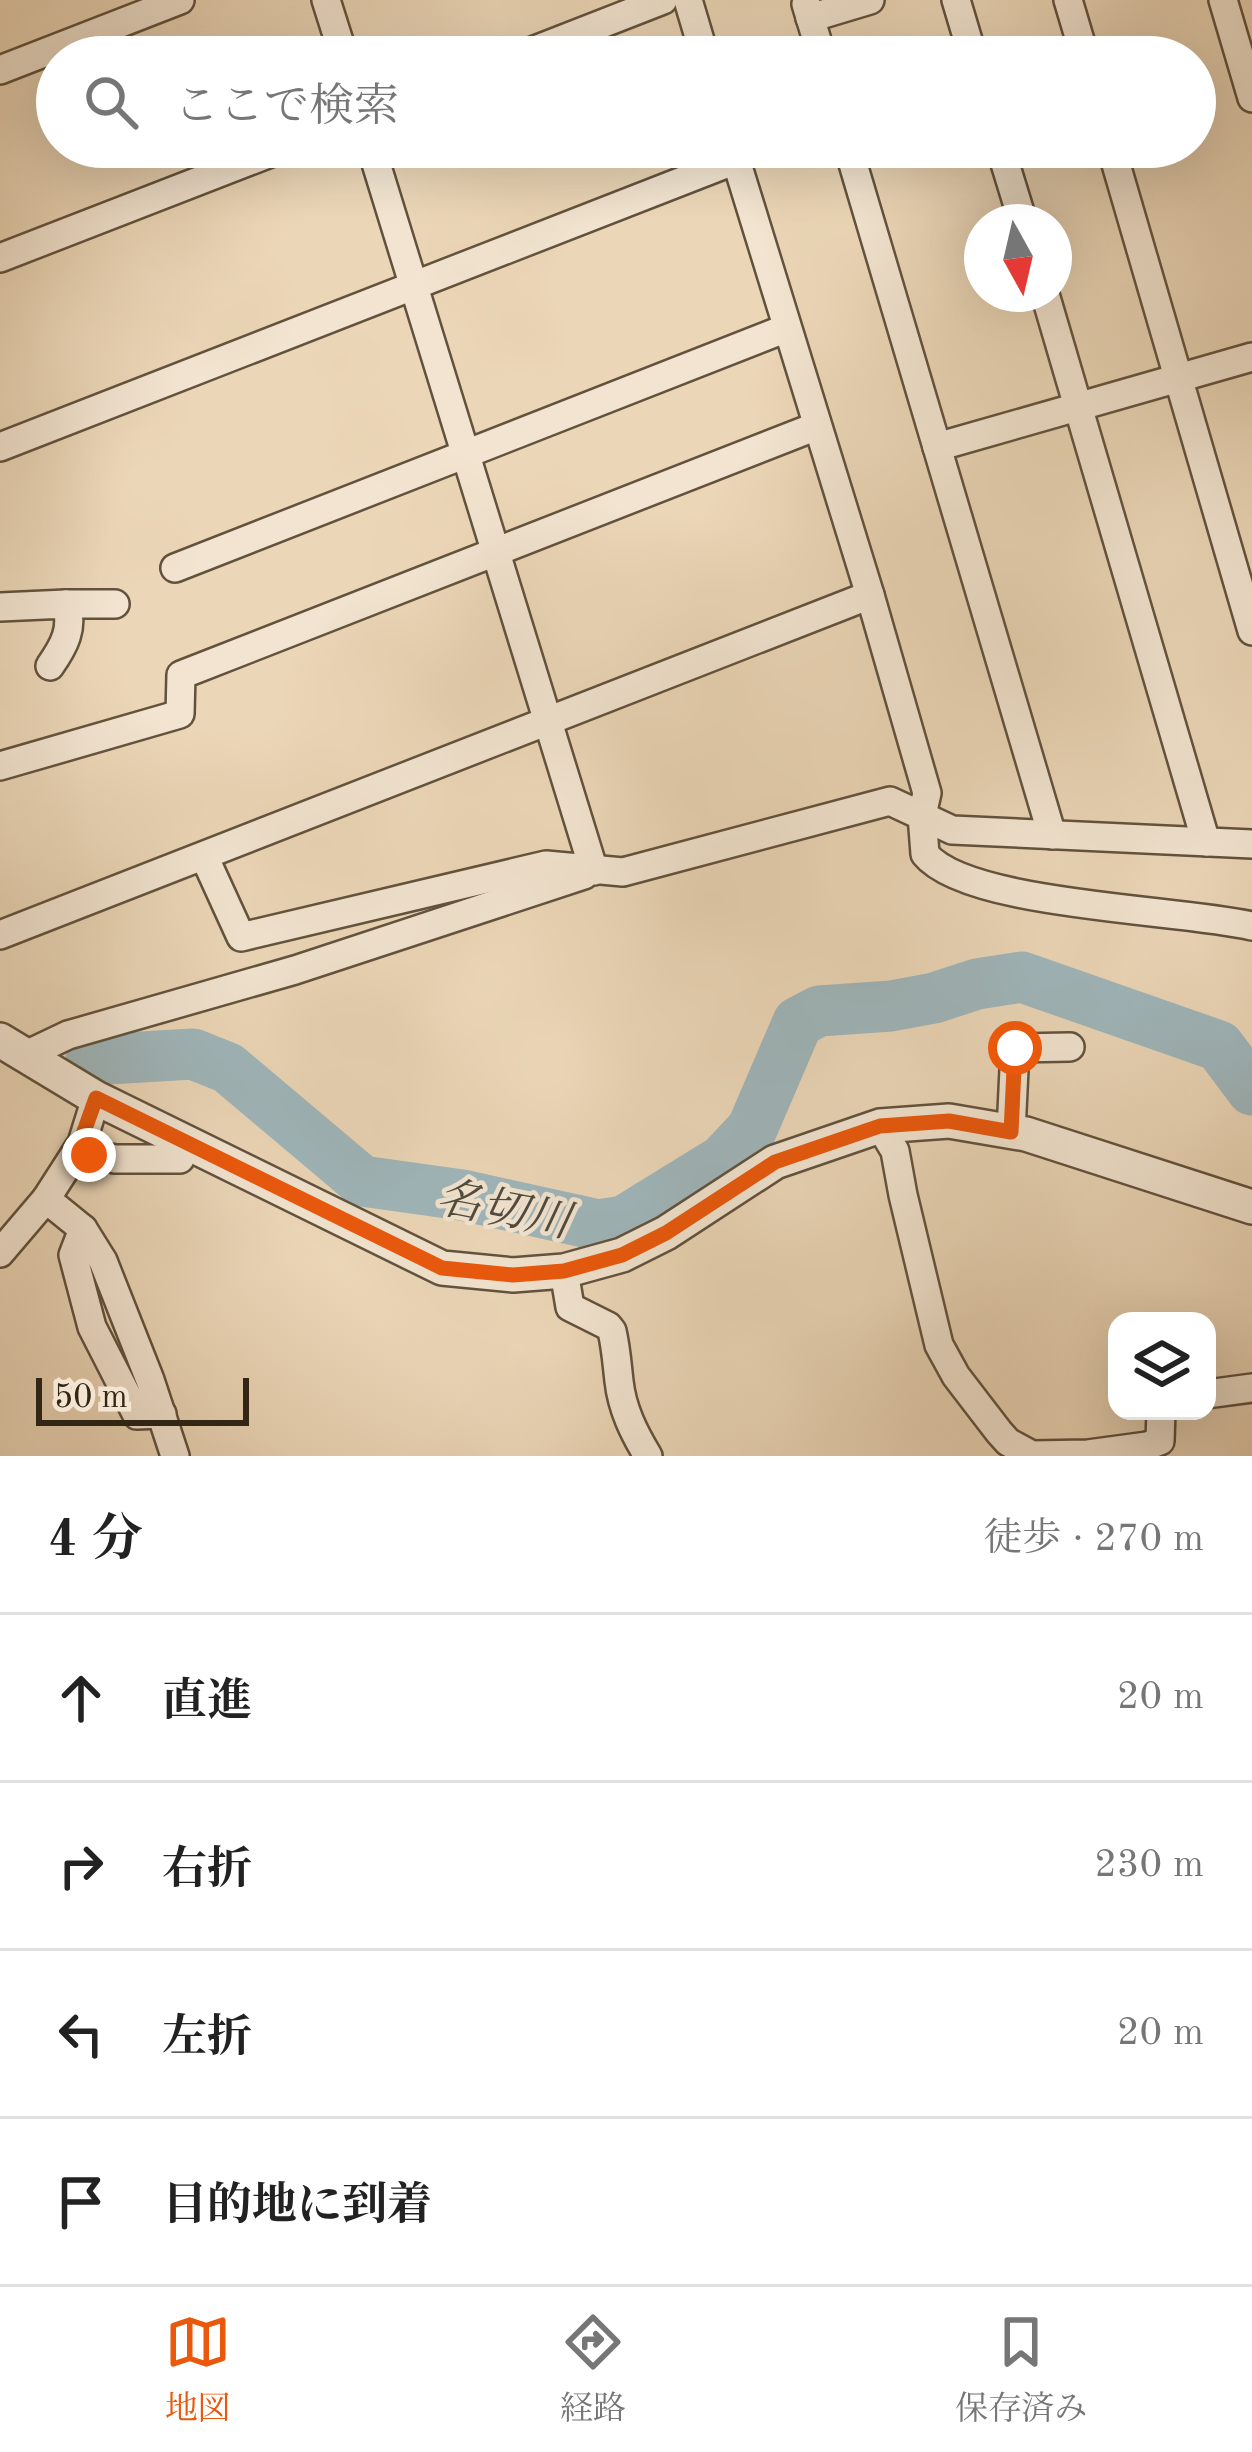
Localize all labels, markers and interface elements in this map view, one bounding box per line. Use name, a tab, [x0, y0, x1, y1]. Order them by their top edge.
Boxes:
search box	[36, 36, 1216, 168]
icon: search	[78, 69, 144, 135]
text: ここで検索	[174, 86, 399, 131]
north arrow	[964, 204, 1072, 312]
route start	[988, 1021, 1042, 1075]
route end	[62, 1128, 116, 1182]
water label: 名切川	[433, 1174, 579, 1248]
map controls	[1108, 1312, 1216, 1420]
button: layers	[1108, 1312, 1216, 1420]
scale bar	[36, 1372, 249, 1425]
text: 50 m	[54, 1382, 128, 1415]
text: 4 分	[48, 1516, 143, 1567]
text: 徒歩 · 270 m	[983, 1520, 1204, 1559]
icon: ahead	[48, 1665, 114, 1731]
text: 20 m	[1117, 1678, 1204, 1717]
text: 直進	[162, 1681, 252, 1726]
icon: right	[48, 1833, 114, 1899]
text: 230 m	[1094, 1846, 1204, 1885]
text: 右折	[162, 1849, 252, 1894]
icon: left	[48, 2001, 114, 2067]
text: 20 m	[1117, 2014, 1204, 2053]
text: 左折	[162, 2017, 252, 2062]
icon: arrive	[48, 2169, 114, 2235]
text: 目的地に到着	[162, 2185, 432, 2230]
tab: 地図	[165, 2309, 231, 2431]
tab: 経路	[560, 2309, 626, 2431]
tab: 保存済み	[955, 2309, 1087, 2431]

